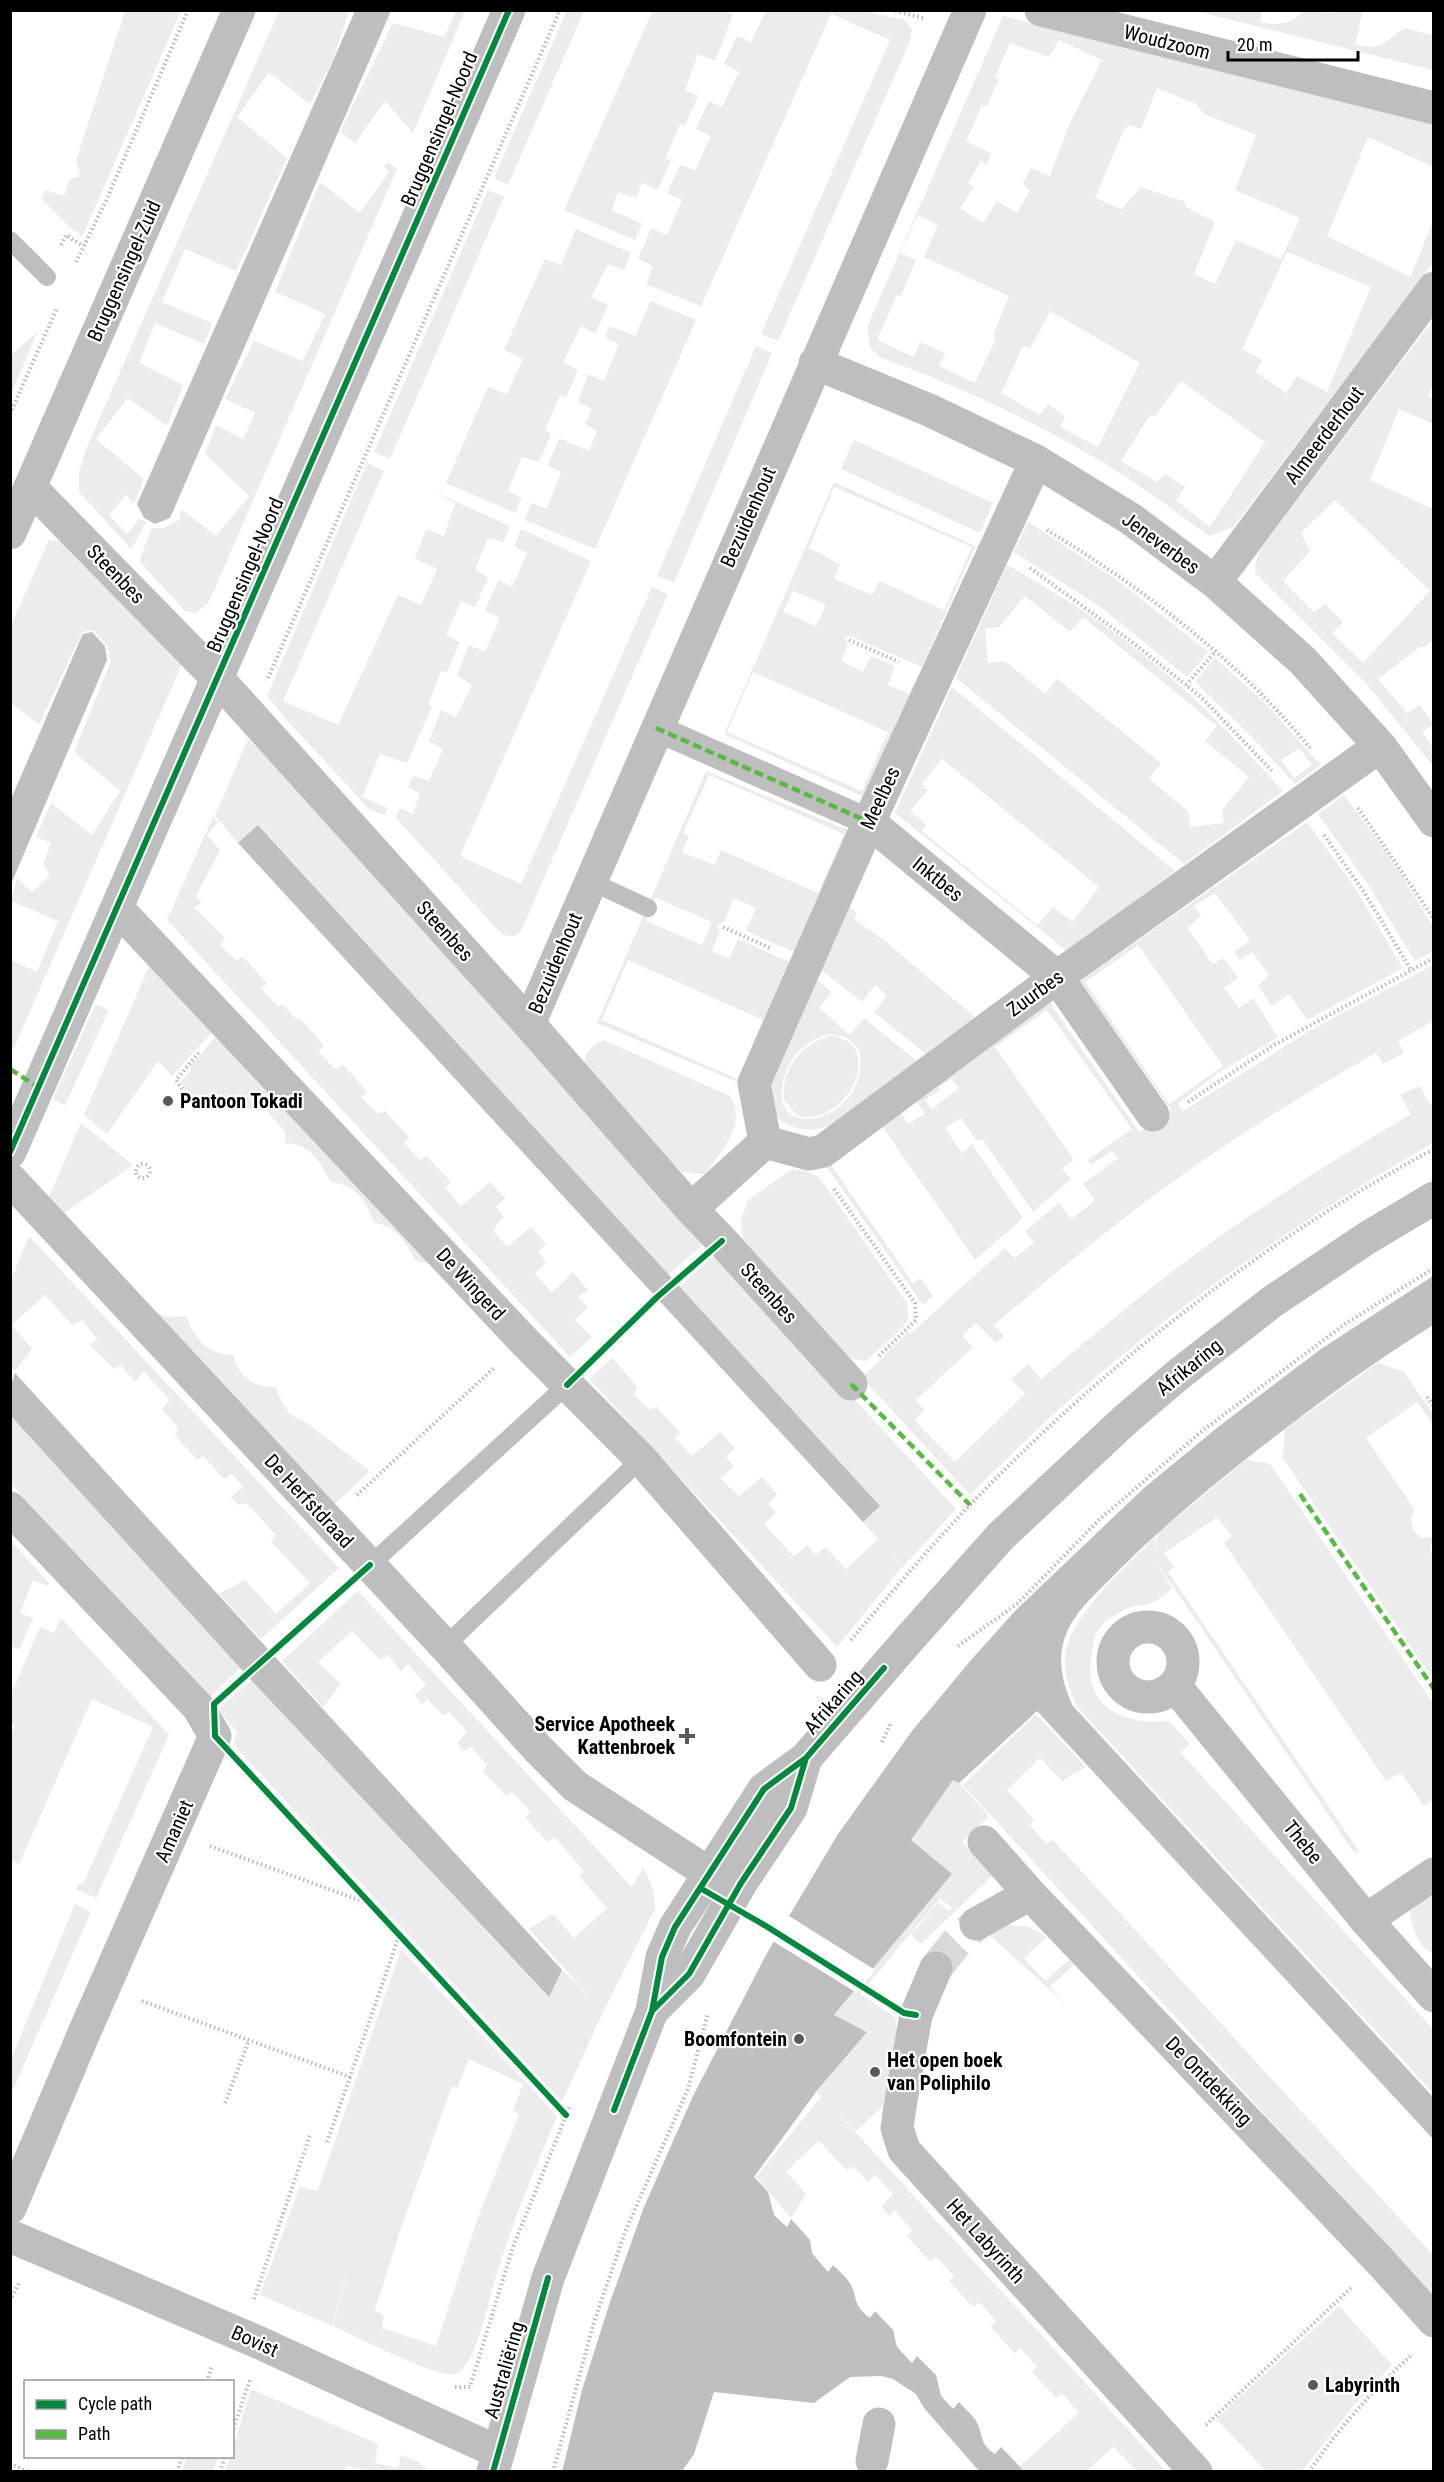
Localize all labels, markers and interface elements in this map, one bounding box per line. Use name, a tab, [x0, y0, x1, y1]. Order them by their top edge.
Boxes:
street label: Woudzoom	[1121, 20, 1213, 64]
scale bar	[1228, 24, 1358, 62]
text: 20 m	[1237, 34, 1272, 55]
street label: Bruggensingel-Noord	[396, 48, 482, 210]
street label: Bruggensingel-Zuid	[82, 197, 166, 345]
street label: Almeerderhout	[1279, 381, 1369, 489]
street label: Bezuidenhout	[715, 463, 781, 571]
street label: Bruggensingel-Noord	[202, 494, 288, 656]
street label: Jeneverbes	[1117, 507, 1205, 579]
street label: Steenbes	[82, 539, 150, 609]
street label: Meelbes	[855, 763, 905, 833]
street label: Inktbes	[908, 851, 968, 907]
street label: Steenbes	[412, 896, 478, 966]
street label: Bezuidenhout	[523, 909, 587, 1017]
street label: Zuurbes	[1002, 964, 1068, 1022]
place label: Pantoon Tokadi	[180, 1089, 303, 1113]
marker: Pantoon Tokadi	[161, 1094, 175, 1108]
street label: De Wingerd	[432, 1243, 510, 1325]
street label: Steenbes	[736, 1258, 802, 1328]
street label: Afrikaring	[1151, 1333, 1227, 1401]
street label: De Herfstdraad	[259, 1449, 359, 1553]
street label: Afrikaring	[799, 1665, 867, 1739]
place label: Service Apotheek Kattenbroek	[534, 1712, 675, 1759]
marker: Service Apotheek Kattenbroek	[680, 1729, 694, 1743]
street label: Amaniet	[150, 1796, 198, 1866]
street label: Thebe	[1278, 1816, 1328, 1868]
place label: Boomfontein	[684, 2027, 787, 2051]
street label: De Ontdekking	[1161, 2031, 1257, 2131]
marker: Boomfontein	[792, 2032, 806, 2046]
place label: Het open boek van Poliphilo	[887, 2048, 1003, 2095]
marker: Het open boek van Poliphilo	[868, 2065, 882, 2079]
street label: Het Labyrinth	[942, 2194, 1030, 2288]
street label: Australiëring	[479, 2319, 529, 2421]
street label: Bovist	[228, 2320, 282, 2362]
place label: Labyrinth	[1325, 2373, 1400, 2397]
marker: Labyrinth	[1306, 2378, 1320, 2392]
legend	[24, 2380, 234, 2458]
text: Cycle path	[78, 2393, 152, 2414]
text: Path	[78, 2423, 111, 2444]

